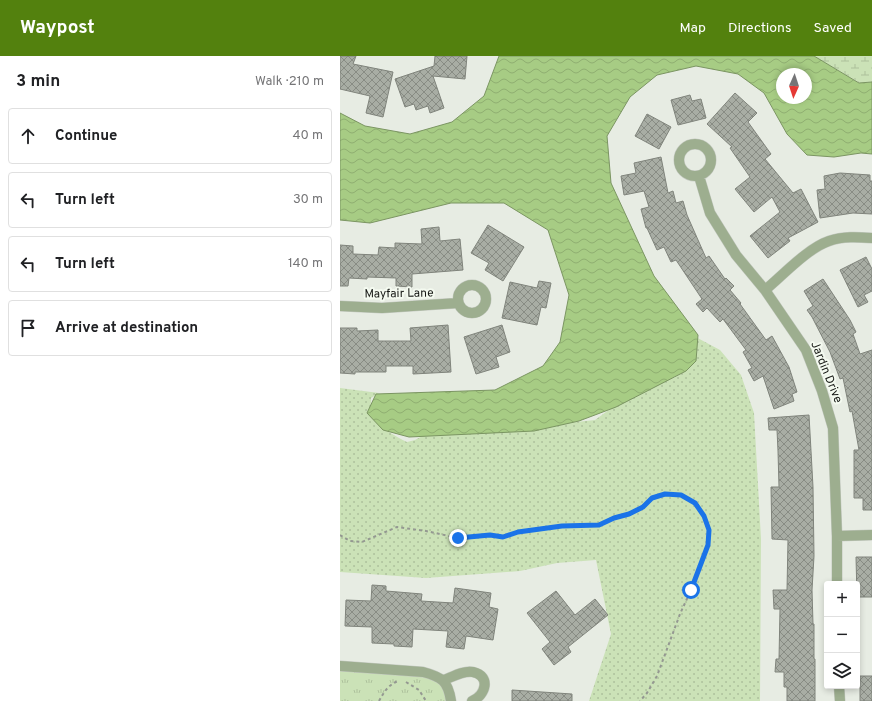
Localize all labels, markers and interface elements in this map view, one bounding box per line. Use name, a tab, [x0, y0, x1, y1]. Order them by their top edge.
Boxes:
text: Waypost	[20, 16, 95, 40]
text: Map	[680, 20, 706, 37]
text: Directions	[728, 20, 792, 37]
text: Saved	[814, 20, 852, 37]
north arrow	[776, 68, 812, 104]
text: 3 min	[16, 71, 60, 93]
text: Walk · 210 m	[255, 74, 324, 90]
icon: ahead	[17, 125, 39, 147]
text: Continue	[55, 127, 117, 146]
text: 40 m	[293, 128, 323, 144]
icon: left	[17, 189, 39, 211]
text: Turn left	[55, 191, 115, 210]
text: 30 m	[293, 192, 323, 208]
icon: left	[17, 253, 39, 275]
text: Turn left	[55, 255, 115, 274]
text: 140 m	[288, 256, 323, 272]
street label: Mayfair Lane	[364, 285, 434, 303]
icon: arrive	[17, 317, 39, 339]
text: Arrive at destination	[55, 319, 198, 338]
street label: Jardin Drive	[806, 339, 846, 406]
route end	[449, 529, 467, 547]
route start	[682, 581, 700, 599]
map controls	[824, 581, 860, 689]
button: +	[824, 581, 860, 617]
button: −	[824, 617, 860, 653]
button: layers	[824, 653, 860, 689]

